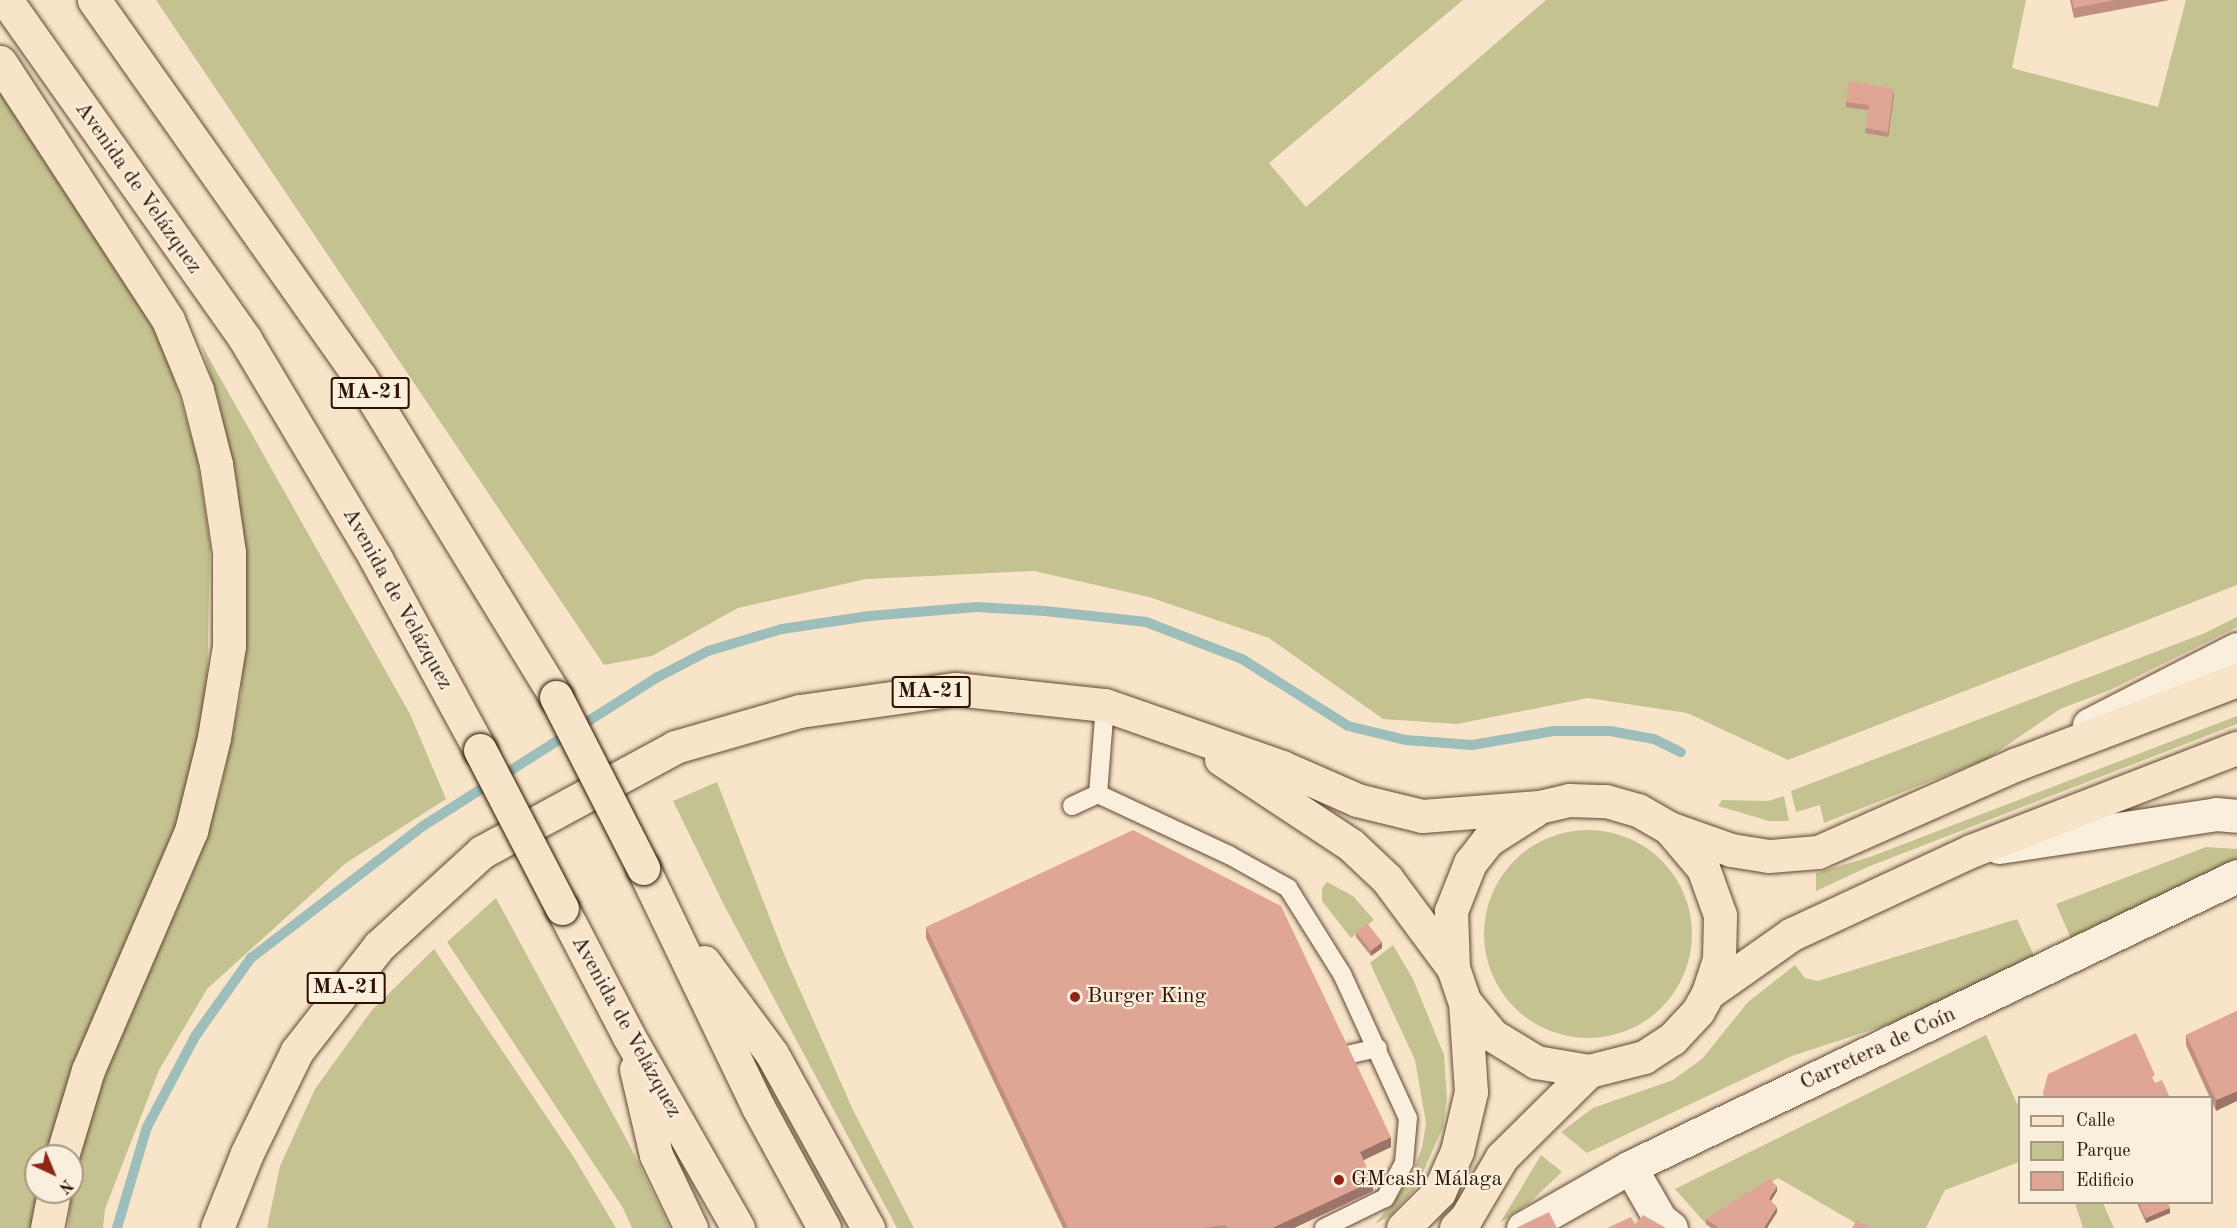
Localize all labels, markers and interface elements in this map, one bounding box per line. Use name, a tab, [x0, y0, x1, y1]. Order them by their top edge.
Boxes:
street label: Avenida de Velázquez	[69, 97, 207, 279]
road number: MA-21	[330, 375, 410, 411]
street label: Avenida de Velázquez	[336, 503, 458, 695]
road number: MA-21	[890, 674, 972, 710]
street label: Avenida de Velázquez	[565, 931, 687, 1123]
road number: MA-21	[306, 970, 386, 1006]
place label: Burger King	[1087, 984, 1206, 1010]
marker: Burger King	[1068, 990, 1082, 1004]
street label: Carretera de Coín	[1796, 1001, 1960, 1097]
legend	[2018, 1096, 2213, 1204]
text: Calle	[2076, 1112, 2115, 1130]
text: Parque	[2076, 1142, 2131, 1160]
north arrow	[24, 1144, 84, 1204]
place label: GMcash Málaga	[1351, 1167, 1502, 1193]
text: Edificio	[2076, 1172, 2134, 1190]
marker: GMcash Málaga	[1332, 1173, 1346, 1187]
text: N	[55, 1175, 75, 1196]

